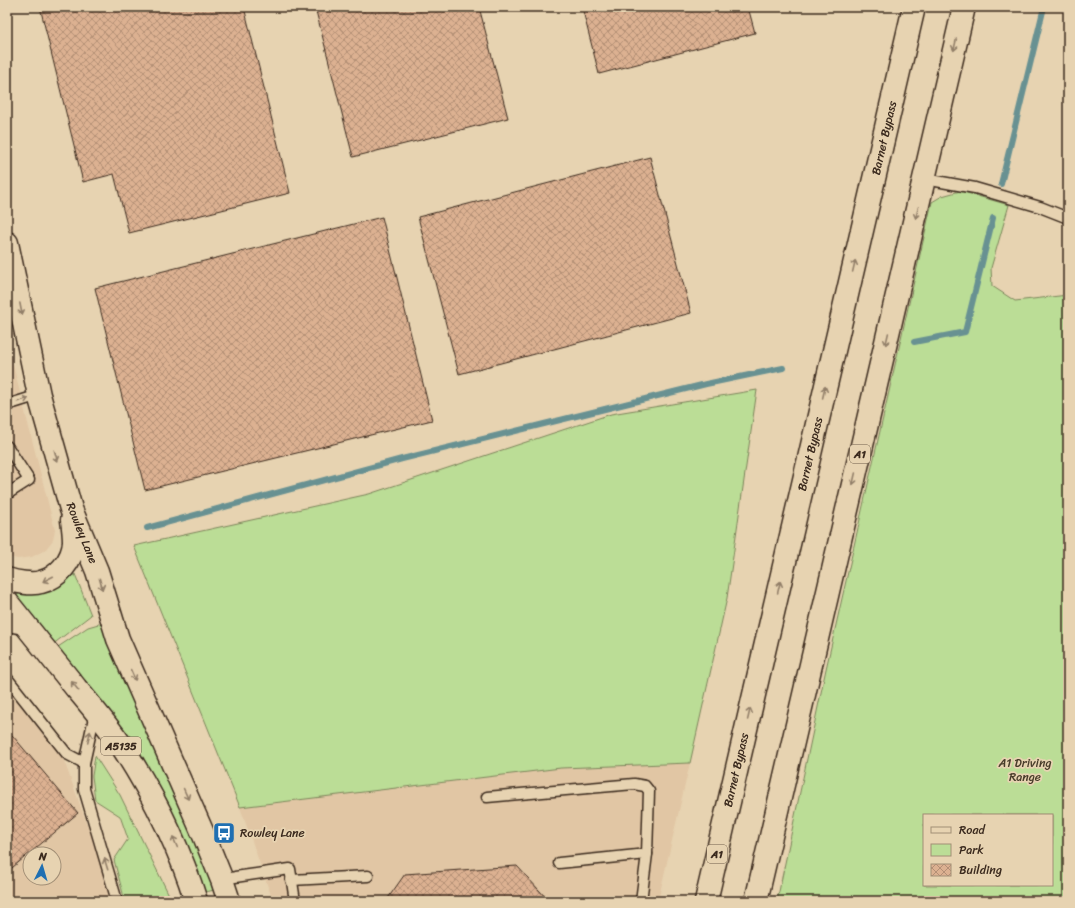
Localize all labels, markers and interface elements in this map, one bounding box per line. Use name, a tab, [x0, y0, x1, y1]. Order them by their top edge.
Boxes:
one-way arrow	[951, 38, 959, 51]
street label: Barnet Bypass	[865, 98, 903, 177]
one-way arrow	[912, 206, 920, 219]
one-way arrow	[850, 259, 858, 272]
one-way arrow	[17, 302, 25, 315]
one-way arrow	[883, 332, 891, 345]
one-way arrow	[821, 386, 829, 399]
one-way arrow	[17, 396, 30, 403]
street label: Barnet Bypass	[791, 414, 829, 493]
road number: A1	[850, 445, 870, 463]
one-way arrow	[53, 449, 60, 462]
one-way arrow	[850, 473, 858, 486]
street label: Rowley Lane	[60, 499, 104, 567]
one-way arrow	[42, 576, 54, 583]
one-way arrow	[98, 577, 105, 590]
one-way arrow	[775, 581, 783, 594]
one-way arrow	[130, 668, 137, 680]
one-way arrow	[70, 680, 79, 691]
one-way arrow	[746, 707, 754, 720]
street label: Barnet Bypass	[717, 730, 755, 809]
one-way arrow	[86, 731, 94, 744]
road number: A5135	[101, 737, 141, 755]
park label: A1 Driving Range	[997, 752, 1052, 788]
one-way arrow	[182, 788, 190, 800]
legend	[923, 814, 1053, 886]
text: Road	[959, 819, 986, 841]
bus stop icon: Rowley Lane	[211, 820, 237, 846]
place label: Rowley Lane	[240, 822, 305, 844]
one-way arrow	[170, 837, 178, 849]
text: Park	[959, 839, 984, 861]
road number: A1	[707, 845, 727, 863]
north arrow	[22, 846, 62, 886]
text: N	[37, 847, 48, 866]
one-way arrow	[102, 857, 109, 870]
text: Building	[959, 859, 1002, 881]

